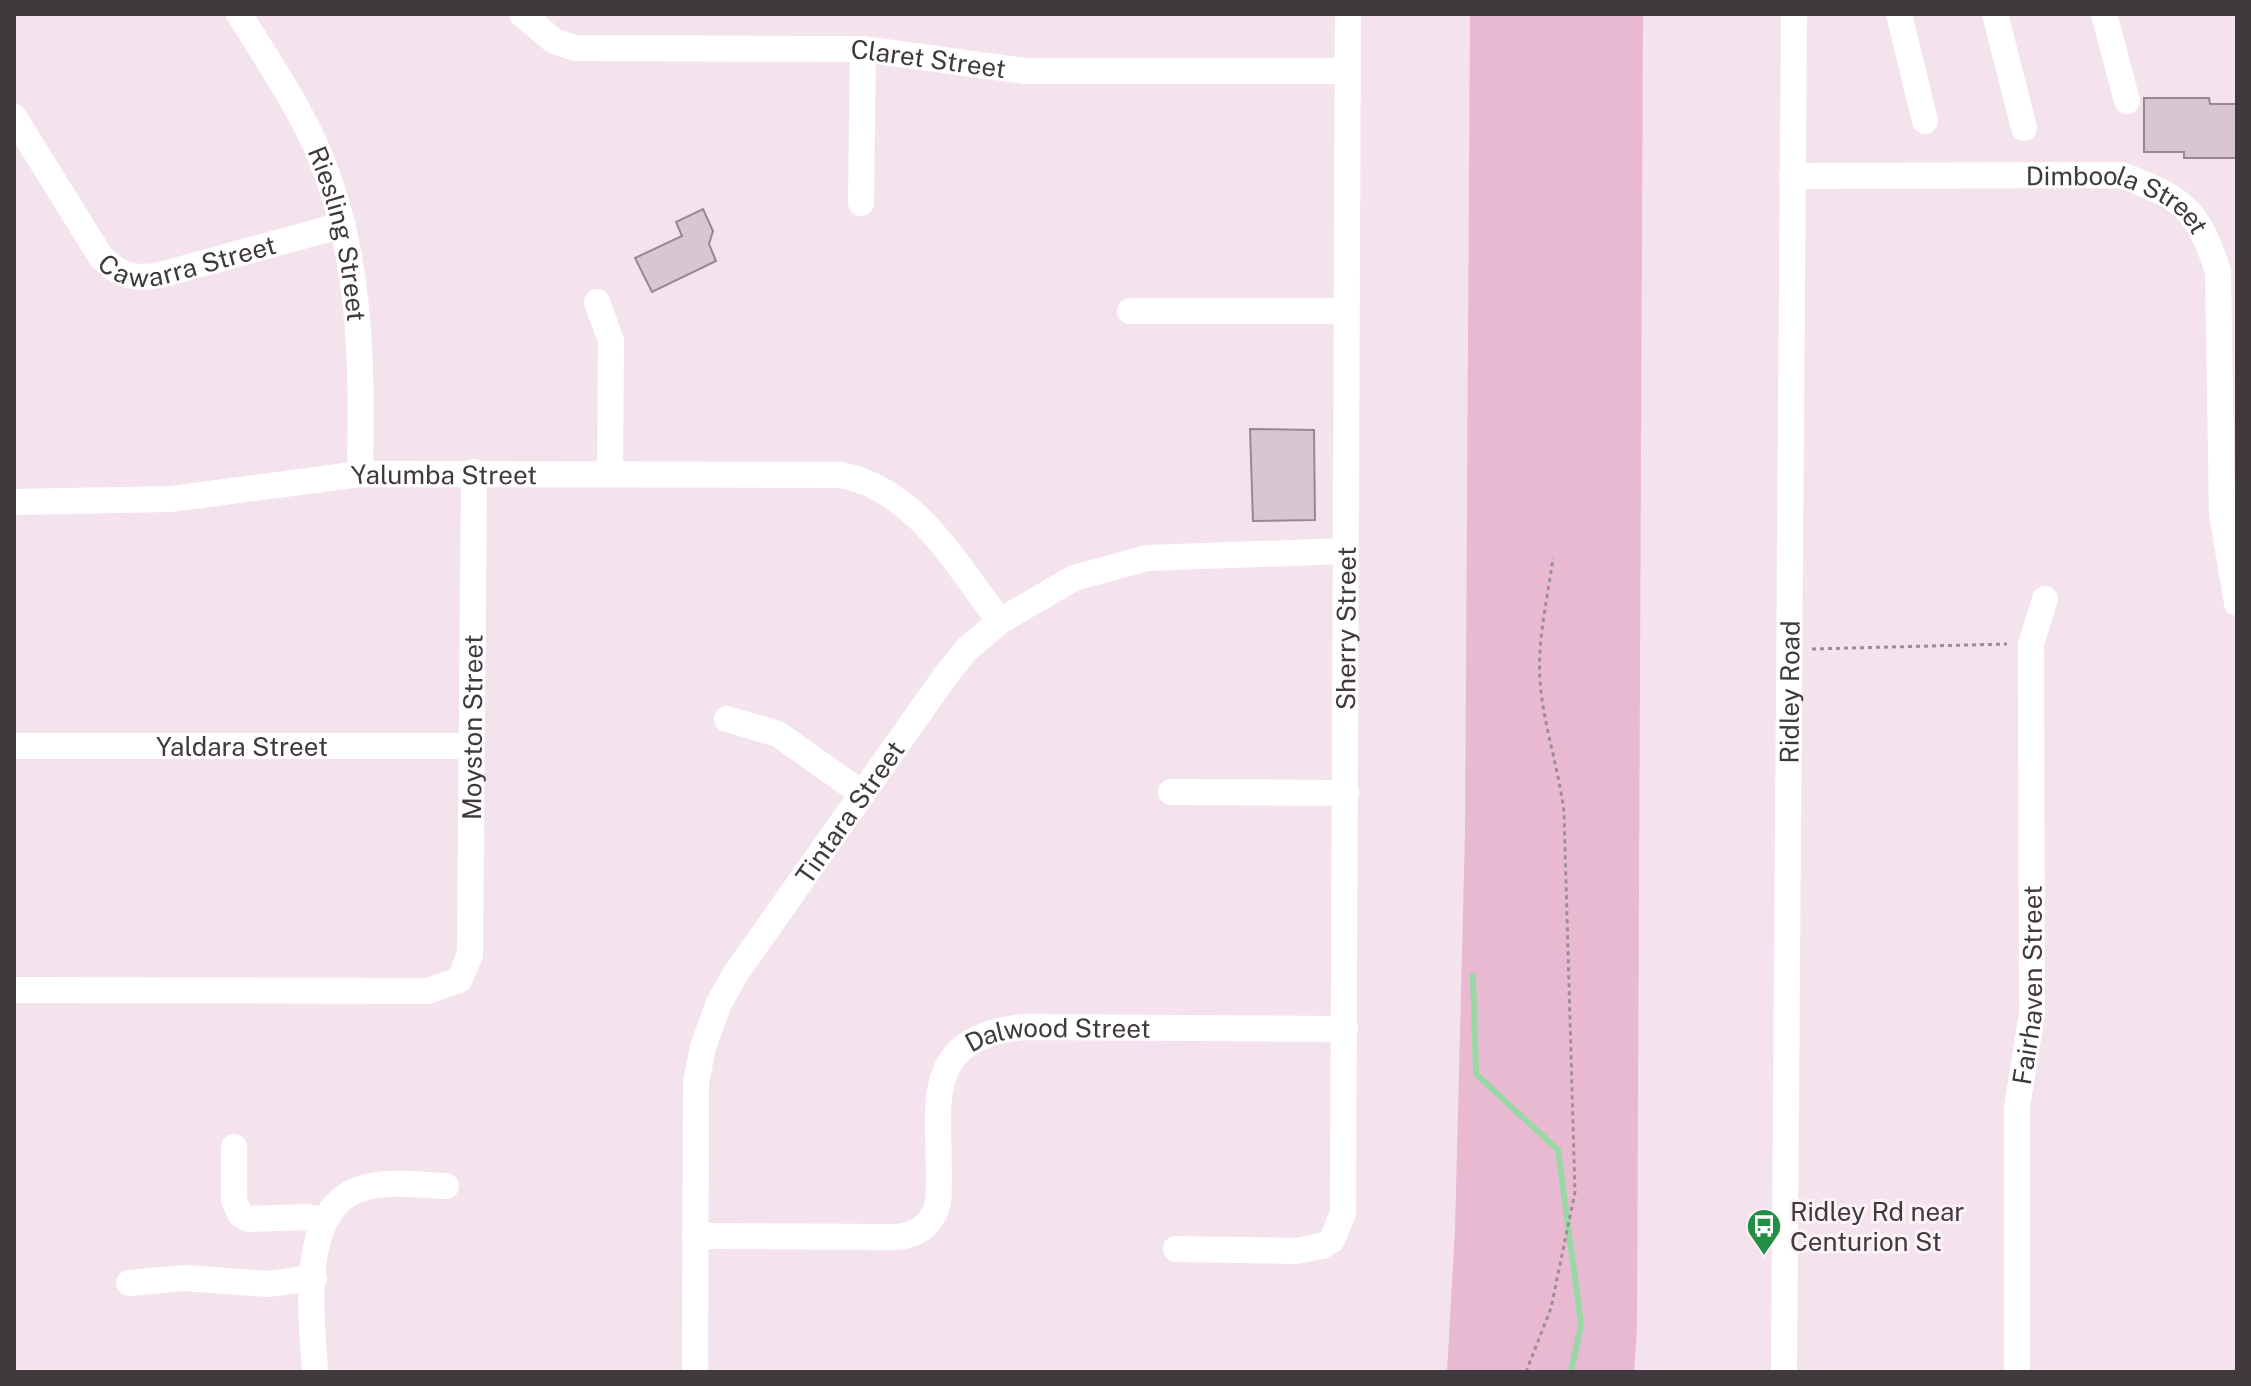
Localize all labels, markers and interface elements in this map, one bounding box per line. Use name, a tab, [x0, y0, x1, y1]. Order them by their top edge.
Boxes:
street label: Claret Street	[851, 33, 1008, 84]
street label: Riesling Street	[302, 141, 373, 323]
street label: Dimboola Street	[2026, 159, 2215, 239]
street label: Cawarra Street	[92, 229, 279, 293]
street label: Yalumba Street	[349, 458, 537, 490]
street label: Sherry Street	[1330, 546, 1361, 710]
street label: Ridley Road	[1773, 620, 1805, 764]
street label: Moyston Street	[456, 634, 488, 820]
street label: Yaldara Street	[156, 731, 328, 762]
street label: Tintara Street	[789, 735, 910, 889]
street label: Fairhaven Street	[2005, 885, 2048, 1087]
street label: Dalwood Street	[959, 1011, 1151, 1058]
place label: Ridley Rd near Centurion St	[1790, 1196, 1965, 1257]
bus stop icon: Ridley Rd near Centurion St	[1745, 1207, 1783, 1257]

